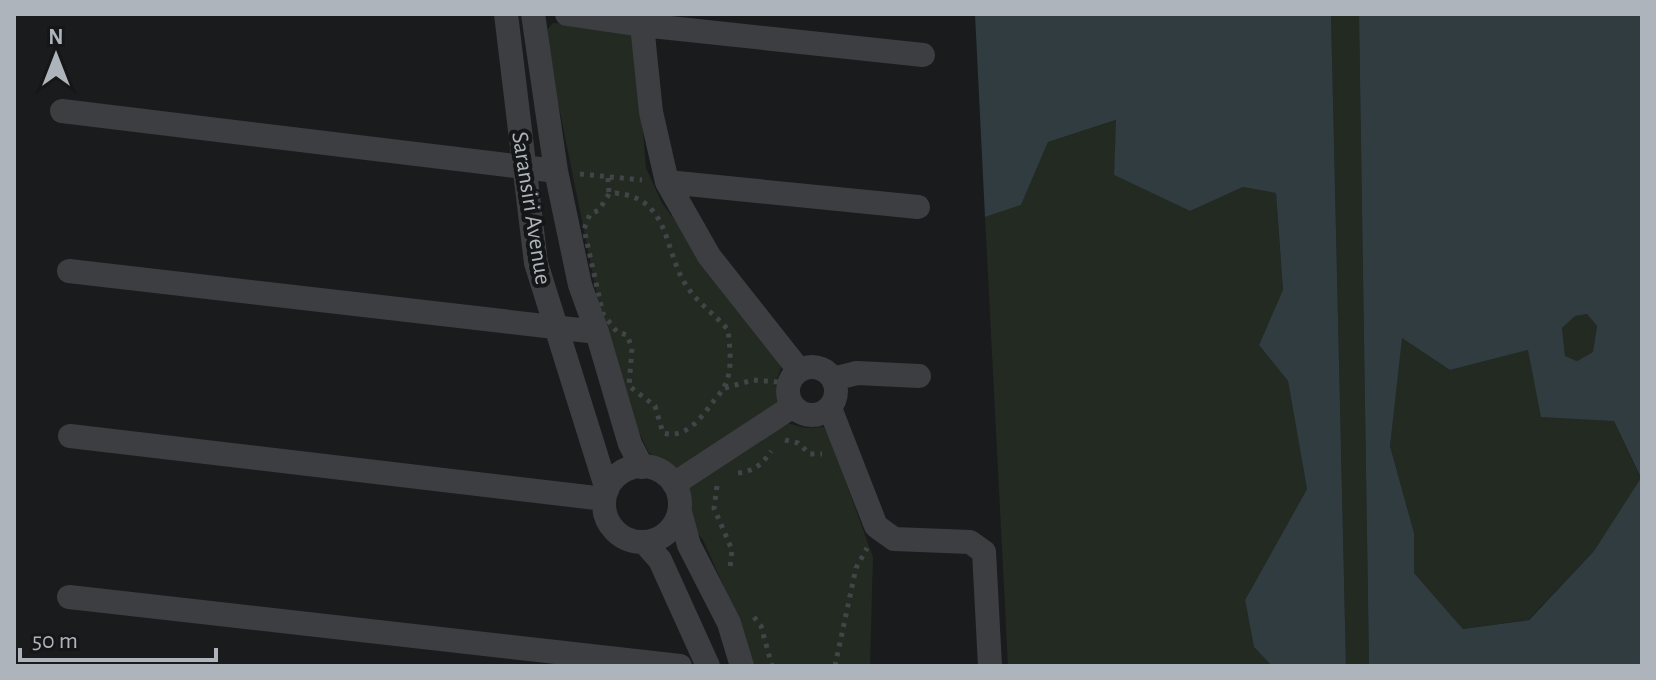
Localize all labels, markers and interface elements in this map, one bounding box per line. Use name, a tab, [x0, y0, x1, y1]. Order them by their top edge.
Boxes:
north arrow	[16, 16, 96, 96]
text: N	[48, 26, 64, 48]
street label: Saransiri Avenue	[507, 130, 555, 286]
scale bar	[20, 612, 216, 662]
text: 50 m	[32, 629, 78, 653]

